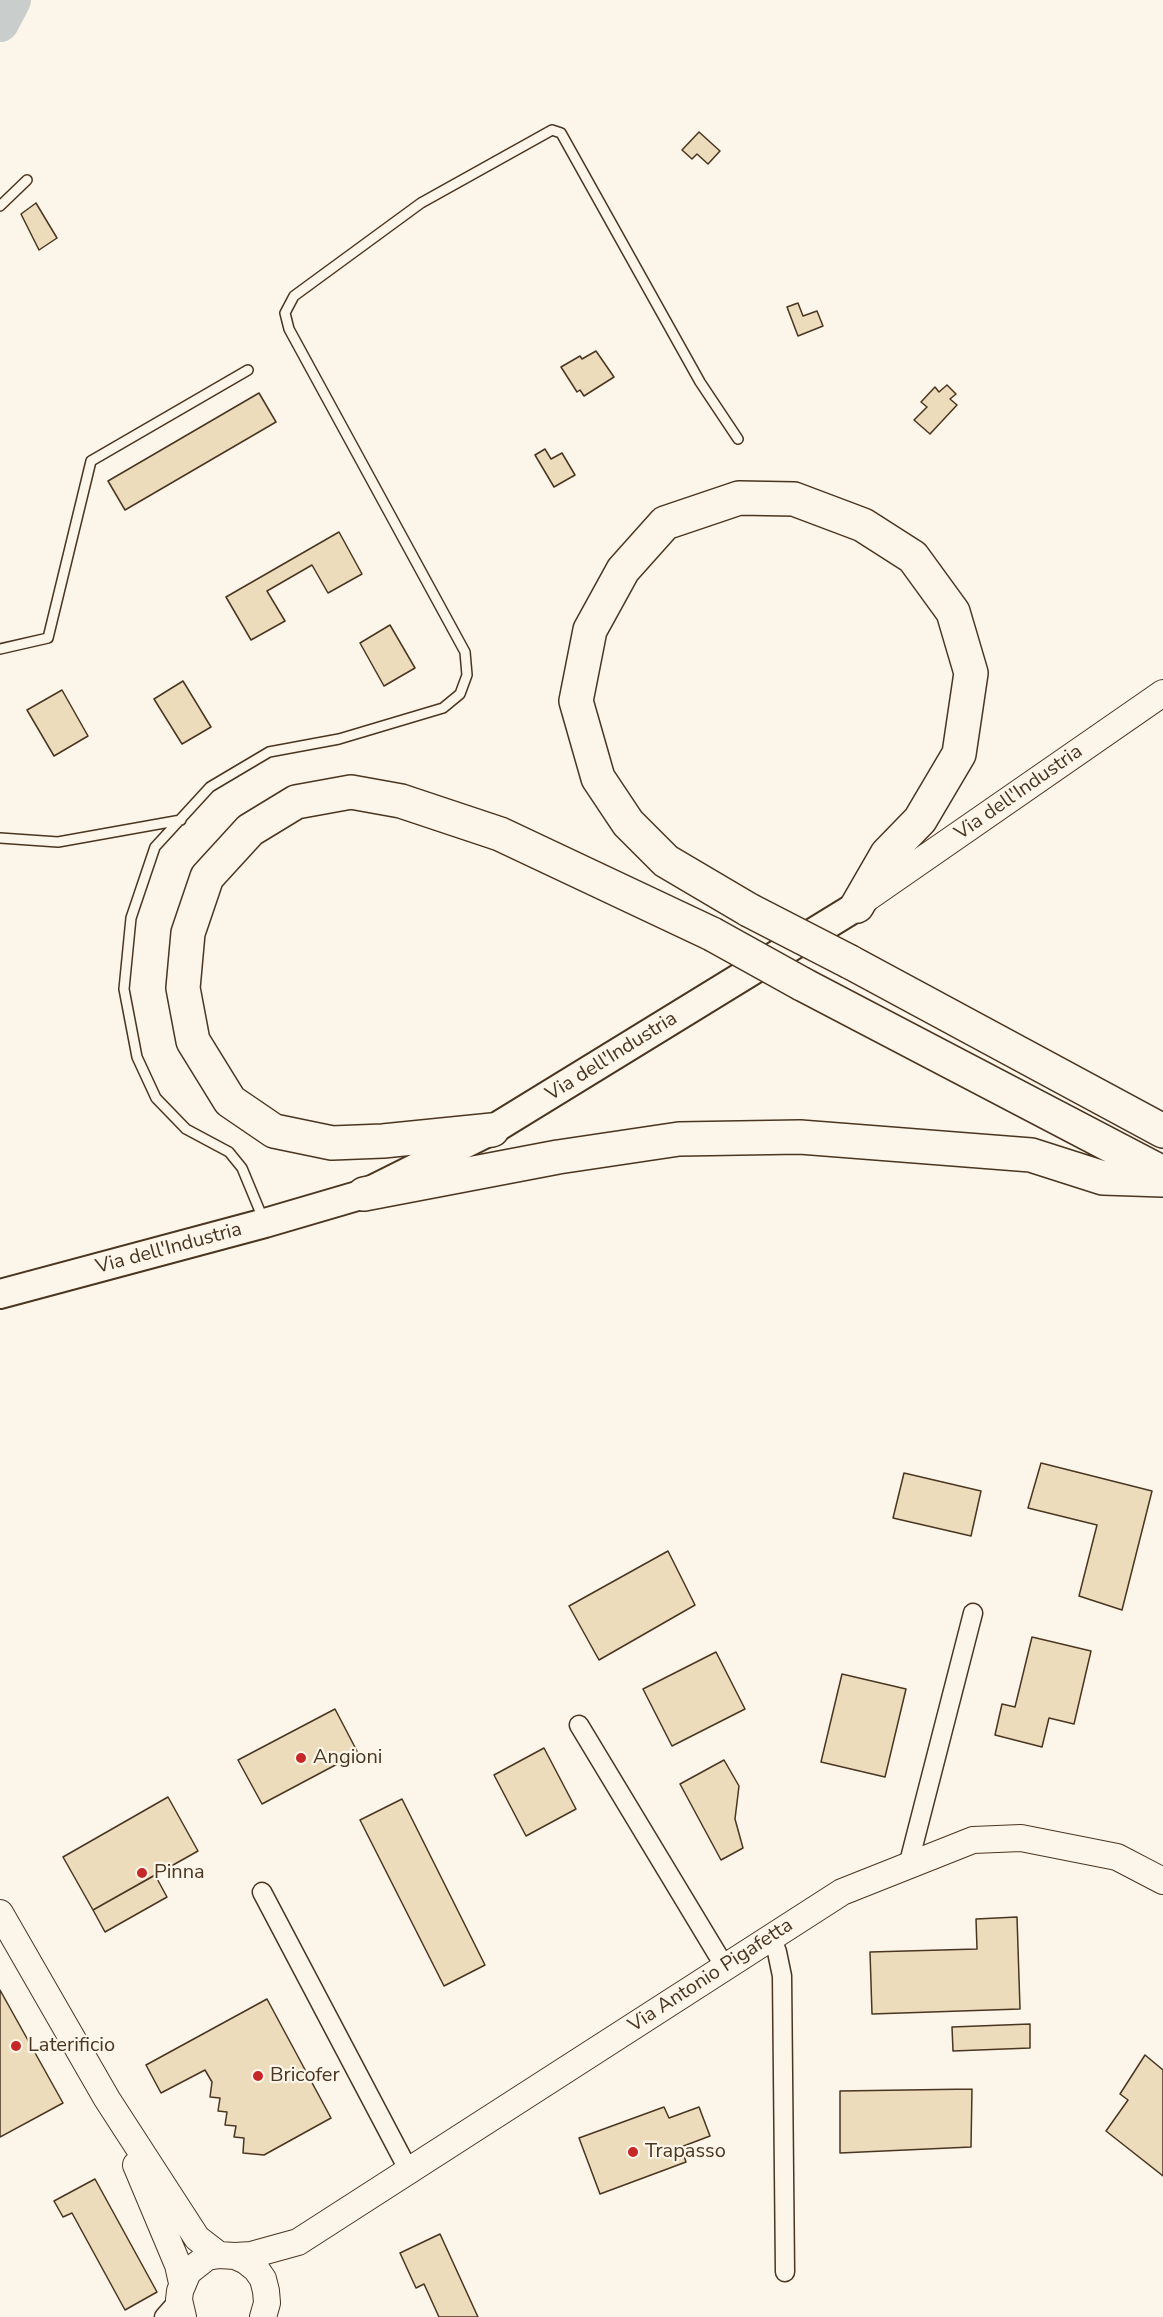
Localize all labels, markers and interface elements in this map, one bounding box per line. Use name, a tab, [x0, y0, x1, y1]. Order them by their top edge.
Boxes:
street label: Via dell'Industria	[951, 740, 1087, 846]
street label: Via dell'Industria	[542, 1007, 682, 1107]
street label: Via dell'Industria	[93, 1218, 245, 1280]
place label: Angioni	[313, 1746, 382, 1770]
marker: Angioni	[294, 1751, 308, 1765]
place label: Pinna	[154, 1861, 205, 1885]
marker: Pinna	[135, 1866, 149, 1880]
street label: Via Antonio Pigafetta	[624, 1914, 798, 2038]
place label: Laterificio	[28, 2034, 115, 2058]
marker: Laterificio	[9, 2039, 23, 2053]
place label: Bricofer	[270, 2064, 340, 2088]
marker: Bricofer	[251, 2069, 265, 2083]
place label: Trapasso	[645, 2140, 726, 2164]
marker: Trapasso	[626, 2145, 640, 2159]

